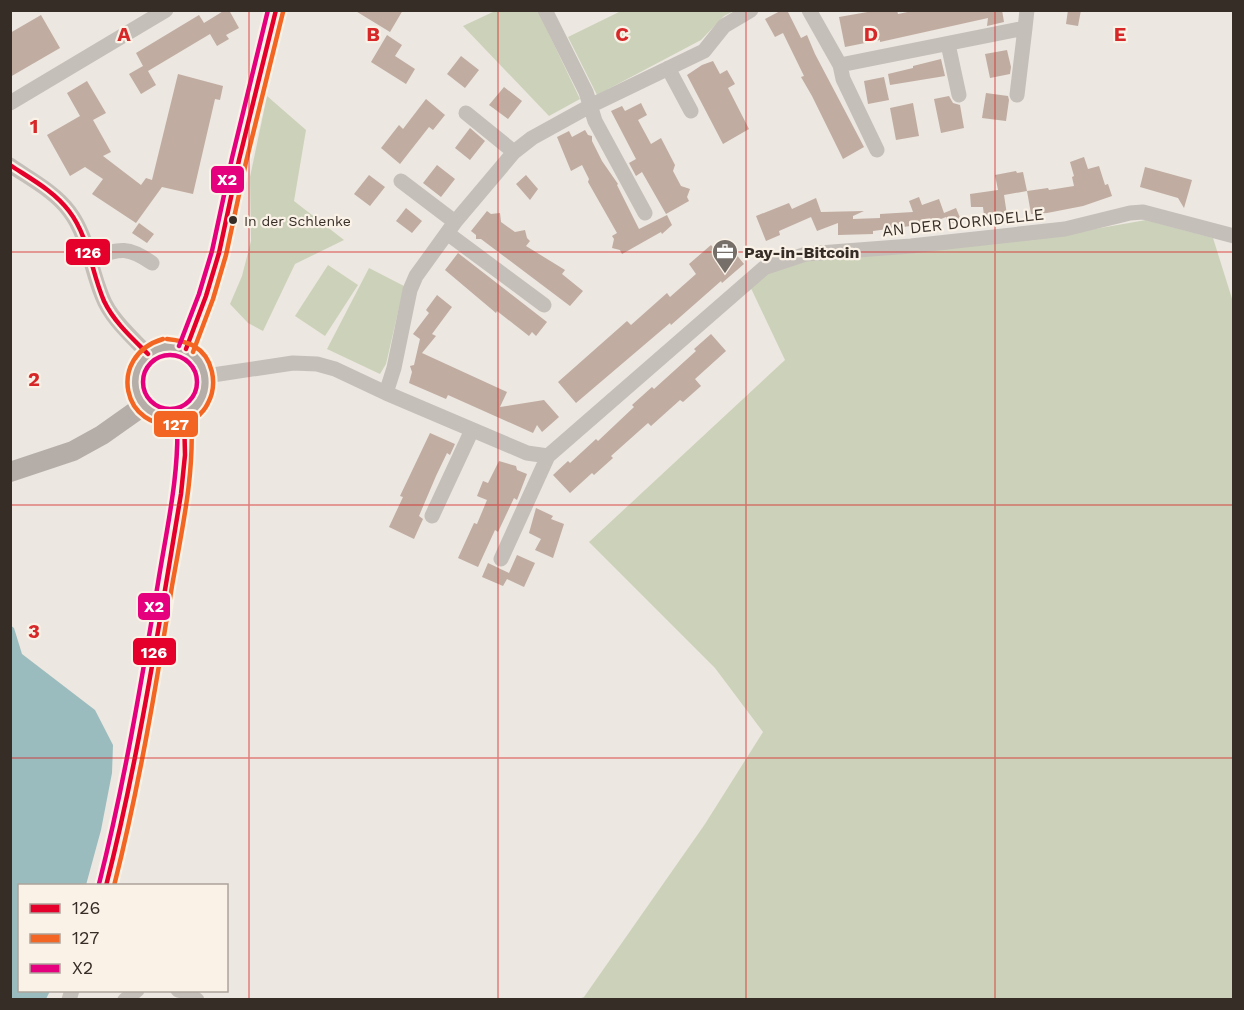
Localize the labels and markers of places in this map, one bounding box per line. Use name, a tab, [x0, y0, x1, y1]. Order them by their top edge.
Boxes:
place label: In der Schlenke	[244, 213, 351, 229]
marker: In der Schlenke	[227, 214, 239, 226]
office icon: Pay-in-Bitcoin	[710, 237, 740, 275]
place label: Pay-in-Bitcoin	[744, 243, 859, 262]

